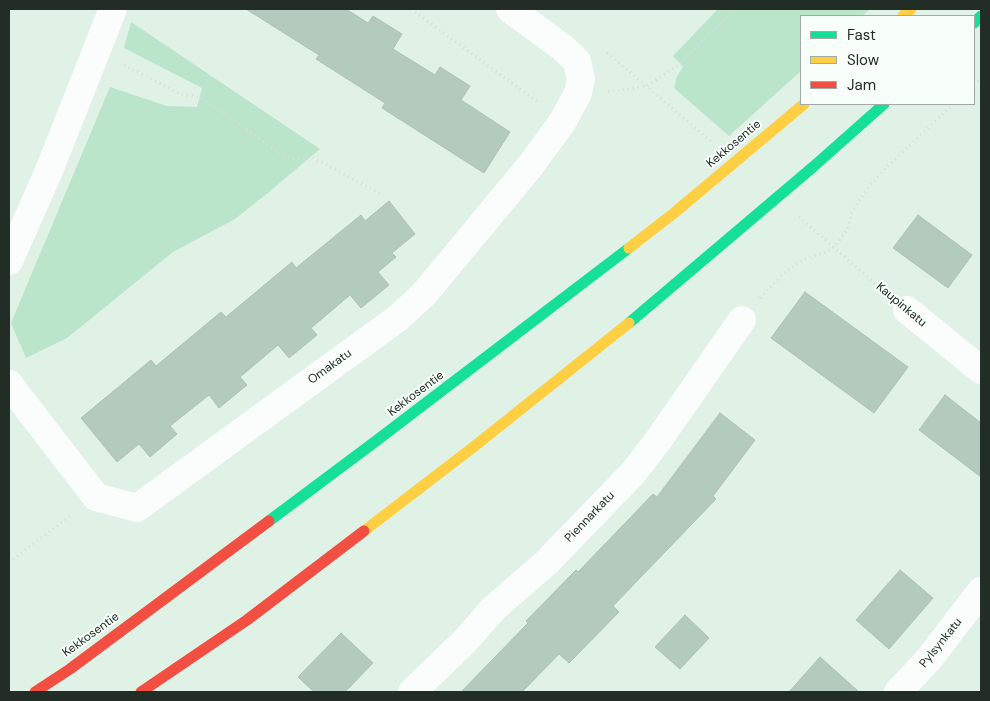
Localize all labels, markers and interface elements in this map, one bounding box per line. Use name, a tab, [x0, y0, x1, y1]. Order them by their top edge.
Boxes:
legend	[800, 15, 975, 105]
text: Fast	[847, 25, 876, 45]
text: Slow	[847, 50, 879, 70]
text: Jam	[847, 75, 876, 95]
street label: Kekkosentie	[704, 117, 764, 171]
street label: Kaupinkatu	[873, 280, 929, 330]
street label: Omakatu	[305, 346, 355, 388]
street label: Kekkosentie	[385, 368, 447, 420]
street label: Piennarkatu	[562, 488, 618, 546]
street label: Kekkosentie	[60, 610, 122, 660]
street label: Pylsynkatu	[917, 615, 965, 671]

